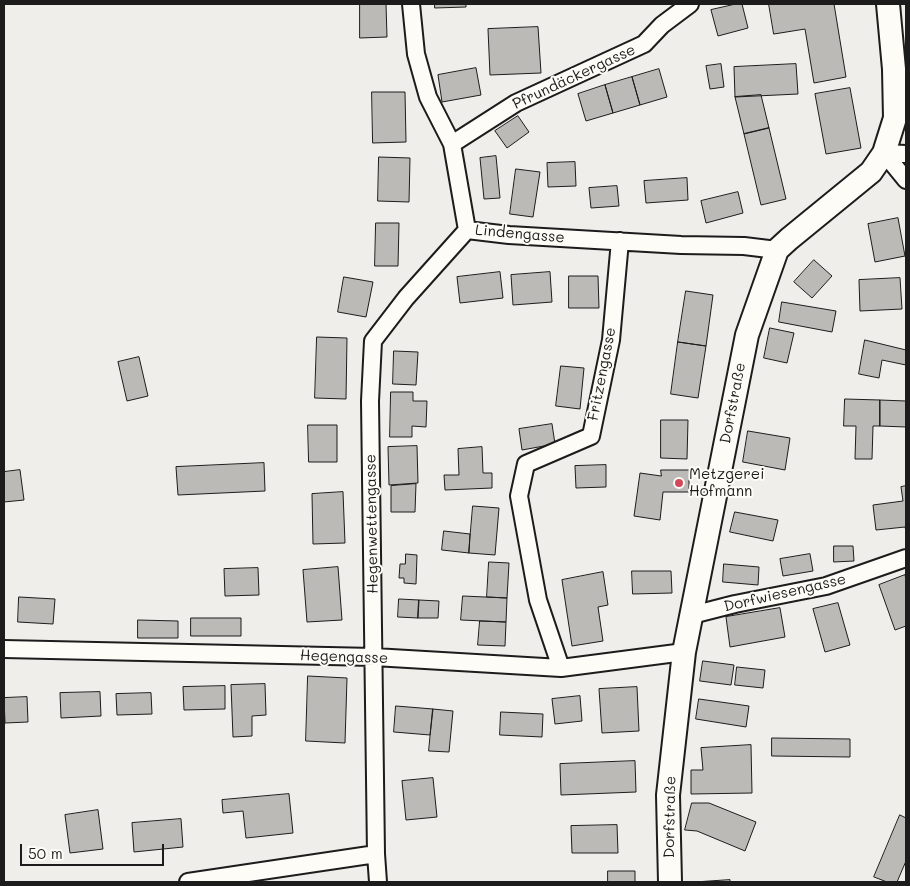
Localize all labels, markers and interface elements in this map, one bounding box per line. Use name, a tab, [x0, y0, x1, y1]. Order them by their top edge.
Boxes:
street label: Pfrundäckergasse	[510, 41, 638, 113]
street label: Lindengasse	[474, 221, 566, 247]
street label: Fritzengasse	[584, 326, 620, 422]
street label: Dorfstraße	[716, 361, 750, 445]
street label: Hegenwettengasse	[362, 454, 382, 594]
place label: Metzgerei Hofmann	[689, 465, 765, 500]
marker: Metzgerei Hofmann	[673, 477, 685, 489]
street label: Dorfwiesengasse	[722, 570, 848, 616]
street label: Hegengasse	[300, 646, 388, 668]
street label: Dorfstraße	[660, 776, 680, 858]
scale bar	[22, 834, 166, 866]
text: 50 m	[28, 843, 63, 863]

